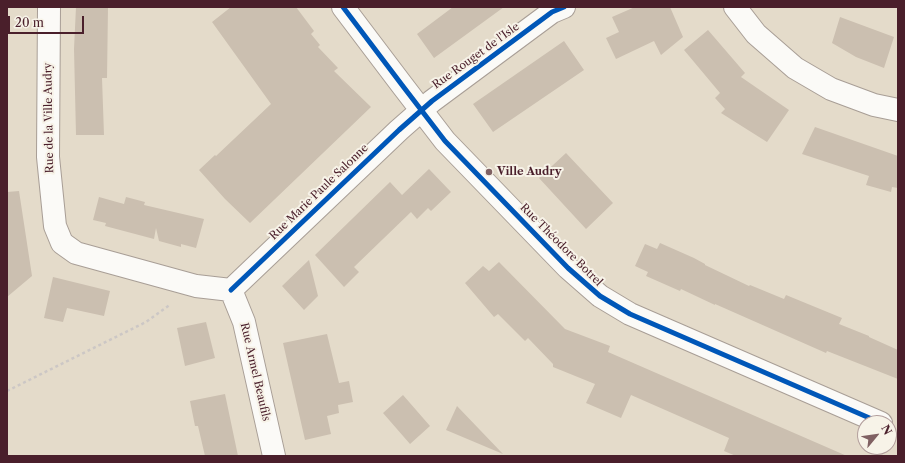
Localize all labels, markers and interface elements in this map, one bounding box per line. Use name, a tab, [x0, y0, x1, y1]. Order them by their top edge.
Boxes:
scale bar	[10, 8, 86, 34]
text: 20 m	[15, 15, 44, 30]
street label: Rue Rouget de l'Isle	[430, 20, 522, 92]
street label: Rue de la Ville Audry	[41, 62, 57, 174]
street label: Rue Marie Paule Salonne	[267, 141, 371, 243]
place label: Ville Audry	[497, 165, 561, 179]
marker: Ville Audry	[484, 167, 494, 177]
street label: Rue Théodore Botrel	[517, 201, 605, 289]
street label: Rue Armel Beaufils	[237, 321, 273, 423]
north arrow	[857, 415, 897, 455]
text: N	[878, 422, 895, 437]

